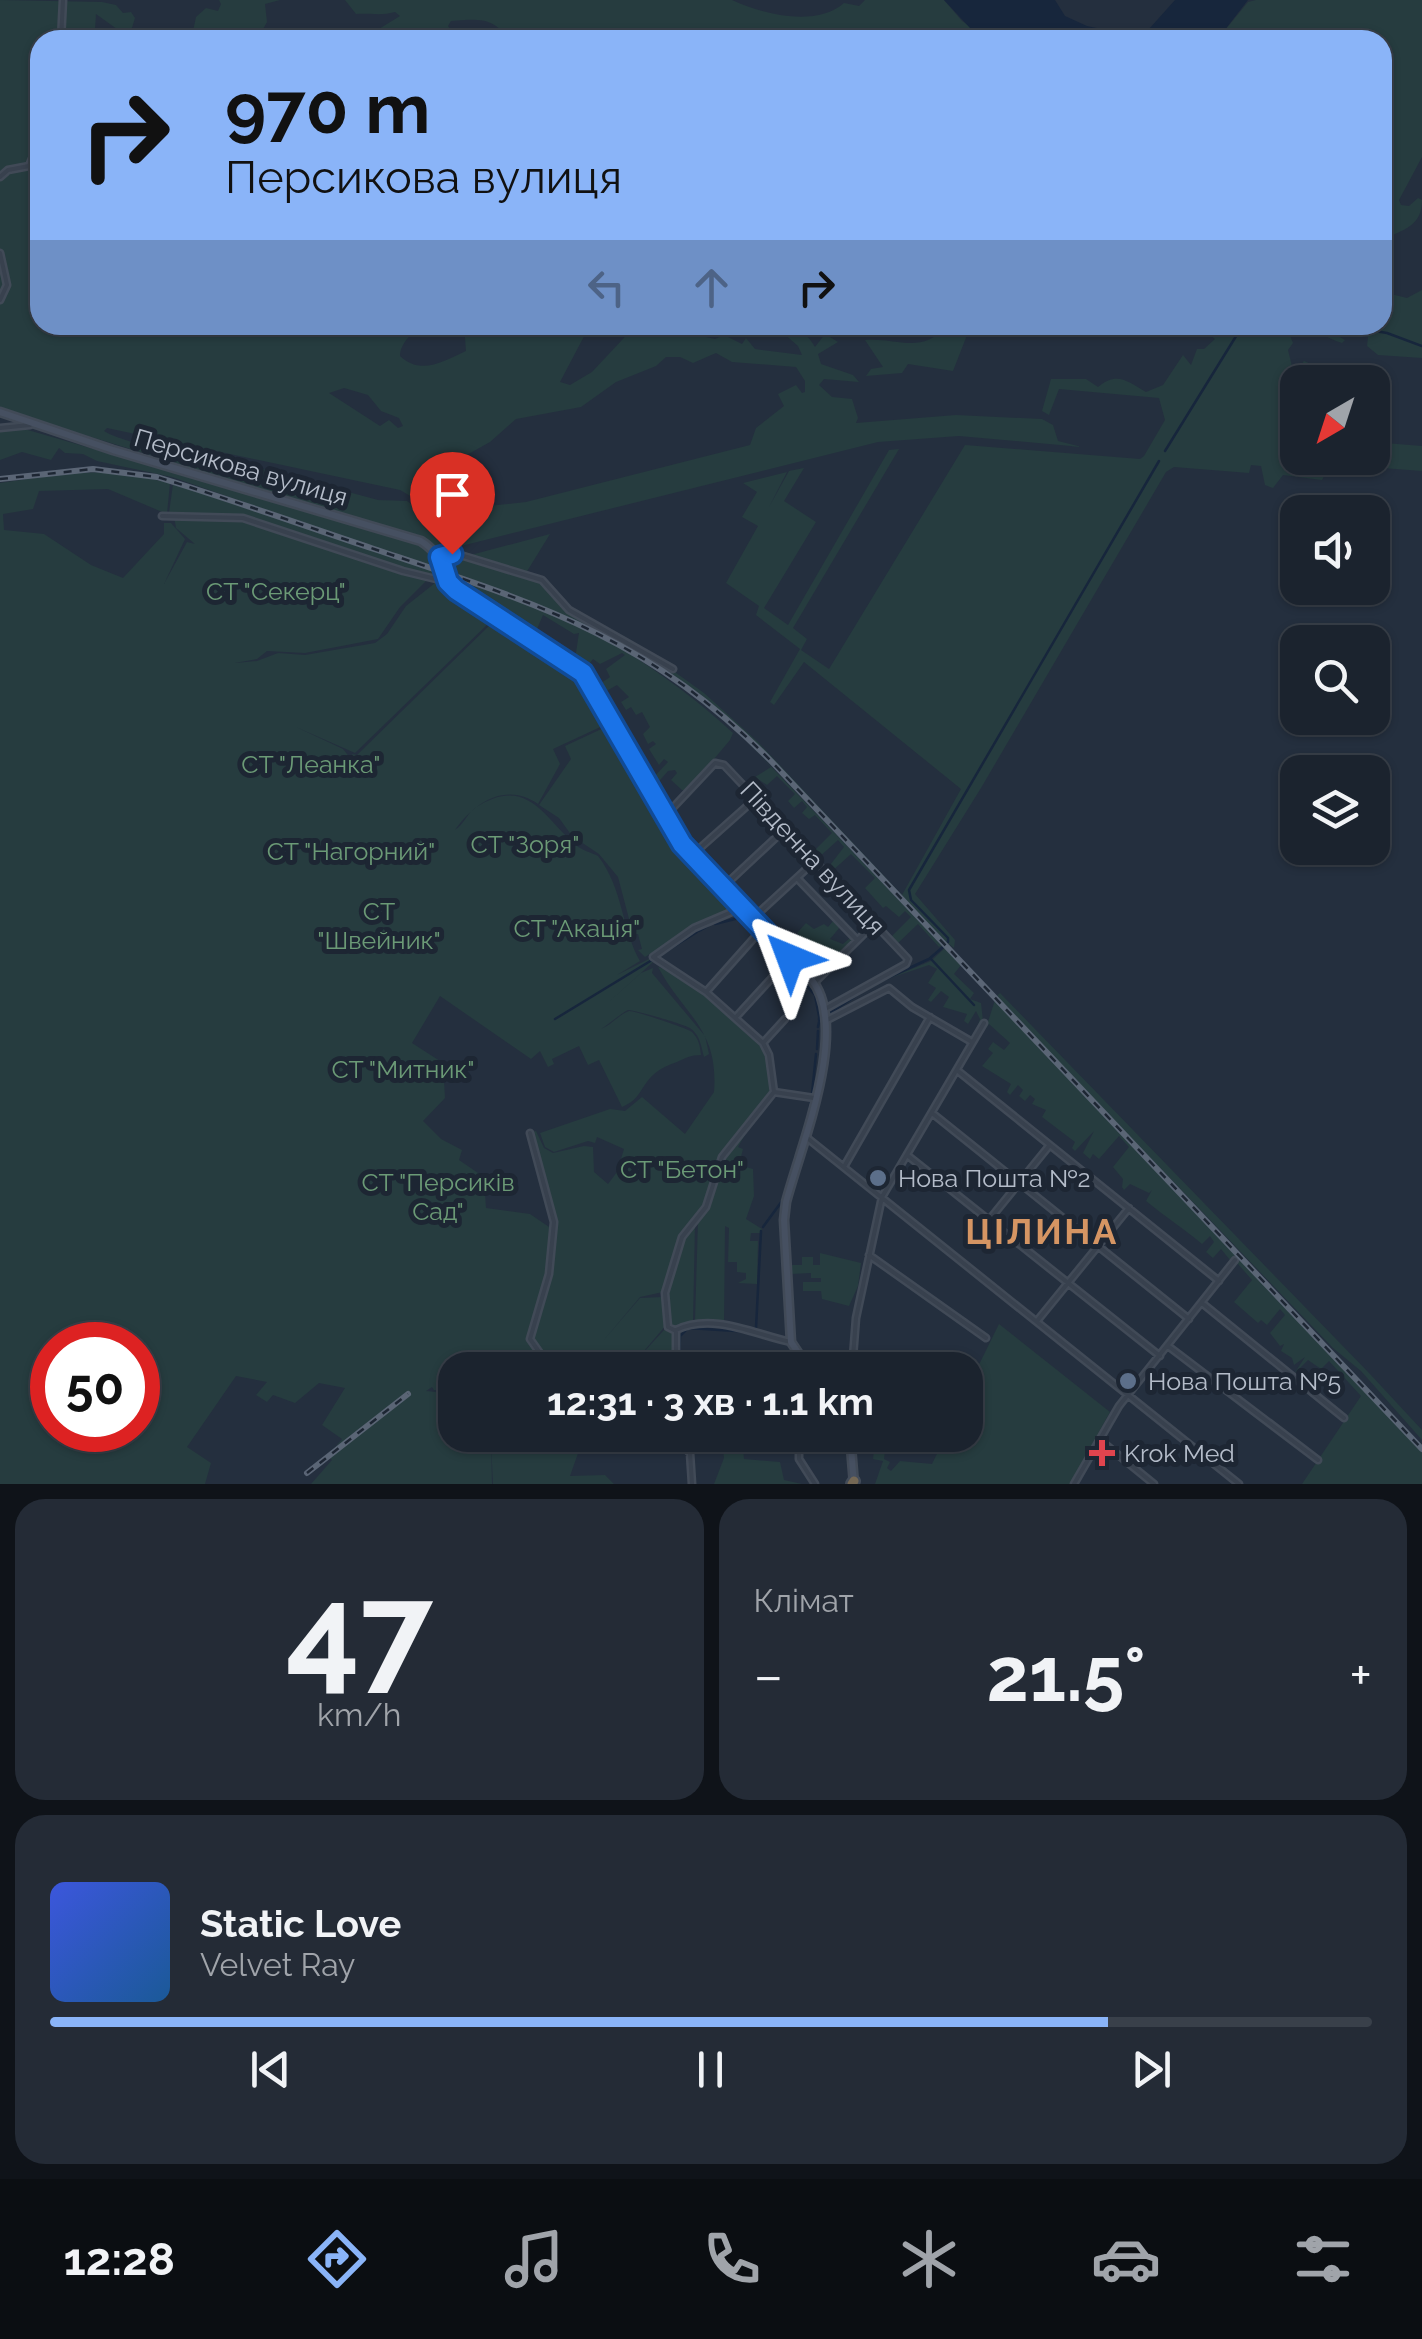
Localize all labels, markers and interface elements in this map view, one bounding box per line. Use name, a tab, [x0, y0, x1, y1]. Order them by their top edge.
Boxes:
text: 970 m	[225, 67, 430, 149]
icon: right	[60, 70, 190, 200]
text: Персикова вулиця	[225, 151, 622, 204]
icon: left	[579, 260, 634, 315]
icon: ahead	[684, 260, 739, 315]
icon: right	[789, 260, 844, 315]
north arrow	[1280, 365, 1390, 475]
map controls	[1280, 365, 1390, 865]
street label: Персикова вулиця	[131, 422, 351, 512]
pin	[410, 452, 495, 555]
icon: arrive	[425, 467, 480, 522]
button: sound	[1280, 495, 1390, 605]
park label: СТ "Секерц"	[206, 576, 346, 606]
button: search	[1280, 625, 1390, 735]
park label: СТ "Леанка"	[241, 749, 381, 779]
button: layers	[1280, 755, 1390, 865]
street label: Південна вулиця	[734, 775, 892, 941]
park label: СТ "Зоря"	[471, 829, 579, 859]
park label: СТ "Нагорний"	[267, 836, 435, 866]
park label: СТ "Швейник"	[317, 896, 441, 955]
position arrow	[738, 906, 842, 1010]
park label: СТ "Акація"	[514, 913, 640, 943]
park label: СТ "Митник"	[331, 1054, 475, 1084]
park label: СТ "Бетон"	[620, 1154, 744, 1184]
place label: Нова Пошта №2	[898, 1163, 1091, 1193]
park label: СТ "Персиків Сад"	[361, 1167, 515, 1226]
marker: Нова Пошта №2	[867, 1167, 889, 1189]
district label: ЦІЛИНА	[965, 1211, 1119, 1252]
speed limit sign: 50	[30, 1322, 160, 1452]
place label: Нова Пошта №5	[1148, 1366, 1341, 1396]
marker: Нова Пошта №5	[1117, 1370, 1139, 1392]
text: 12:31 · 3 хв · 1.1 km	[547, 1379, 874, 1424]
place label: Krok Med	[1124, 1438, 1235, 1468]
marker: Krok Med	[1089, 1440, 1115, 1466]
text: 47	[286, 1555, 433, 1707]
text: Клімат	[754, 1582, 854, 1619]
text: 21.5°	[987, 1630, 1146, 1719]
text: −	[754, 1643, 783, 1708]
text: +	[1349, 1643, 1372, 1708]
text: km/h	[317, 1696, 401, 1733]
text: Static Love	[200, 1901, 401, 1946]
text: Velvet Ray	[200, 1946, 355, 1983]
icon: previous	[243, 2042, 298, 2097]
icon: pause	[683, 2042, 738, 2097]
icon: next	[1124, 2042, 1179, 2097]
icon: directions	[302, 2224, 372, 2294]
icon: music	[499, 2224, 569, 2294]
icon: phone	[697, 2224, 767, 2294]
icon: climate	[894, 2224, 964, 2294]
icon: car	[1091, 2224, 1161, 2294]
icon: filters	[1288, 2224, 1358, 2294]
text: 12:28	[64, 2233, 175, 2286]

